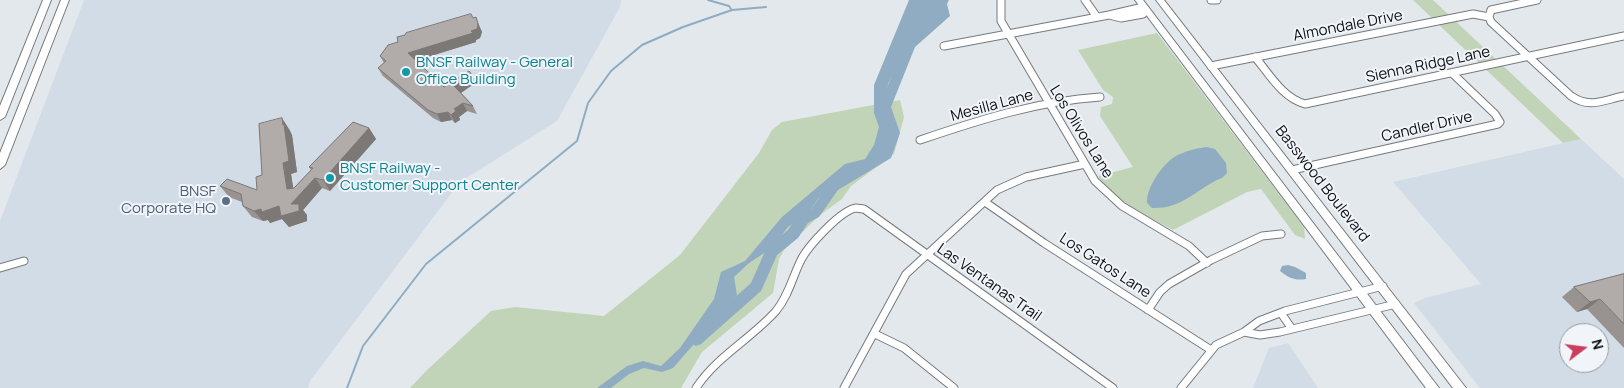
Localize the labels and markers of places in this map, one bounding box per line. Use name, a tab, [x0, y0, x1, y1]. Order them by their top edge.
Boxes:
place label: BNSF Railway - General Office Building	[416, 54, 573, 89]
marker: BNSF Railway - General Office Building	[400, 66, 412, 78]
place label: BNSF Railway - Customer Support Center	[340, 160, 519, 195]
marker: BNSF Railway - Customer Support Center	[324, 172, 336, 184]
place label: BNSF Corporate HQ	[121, 183, 216, 218]
marker: BNSF Corporate HQ	[220, 195, 232, 207]

